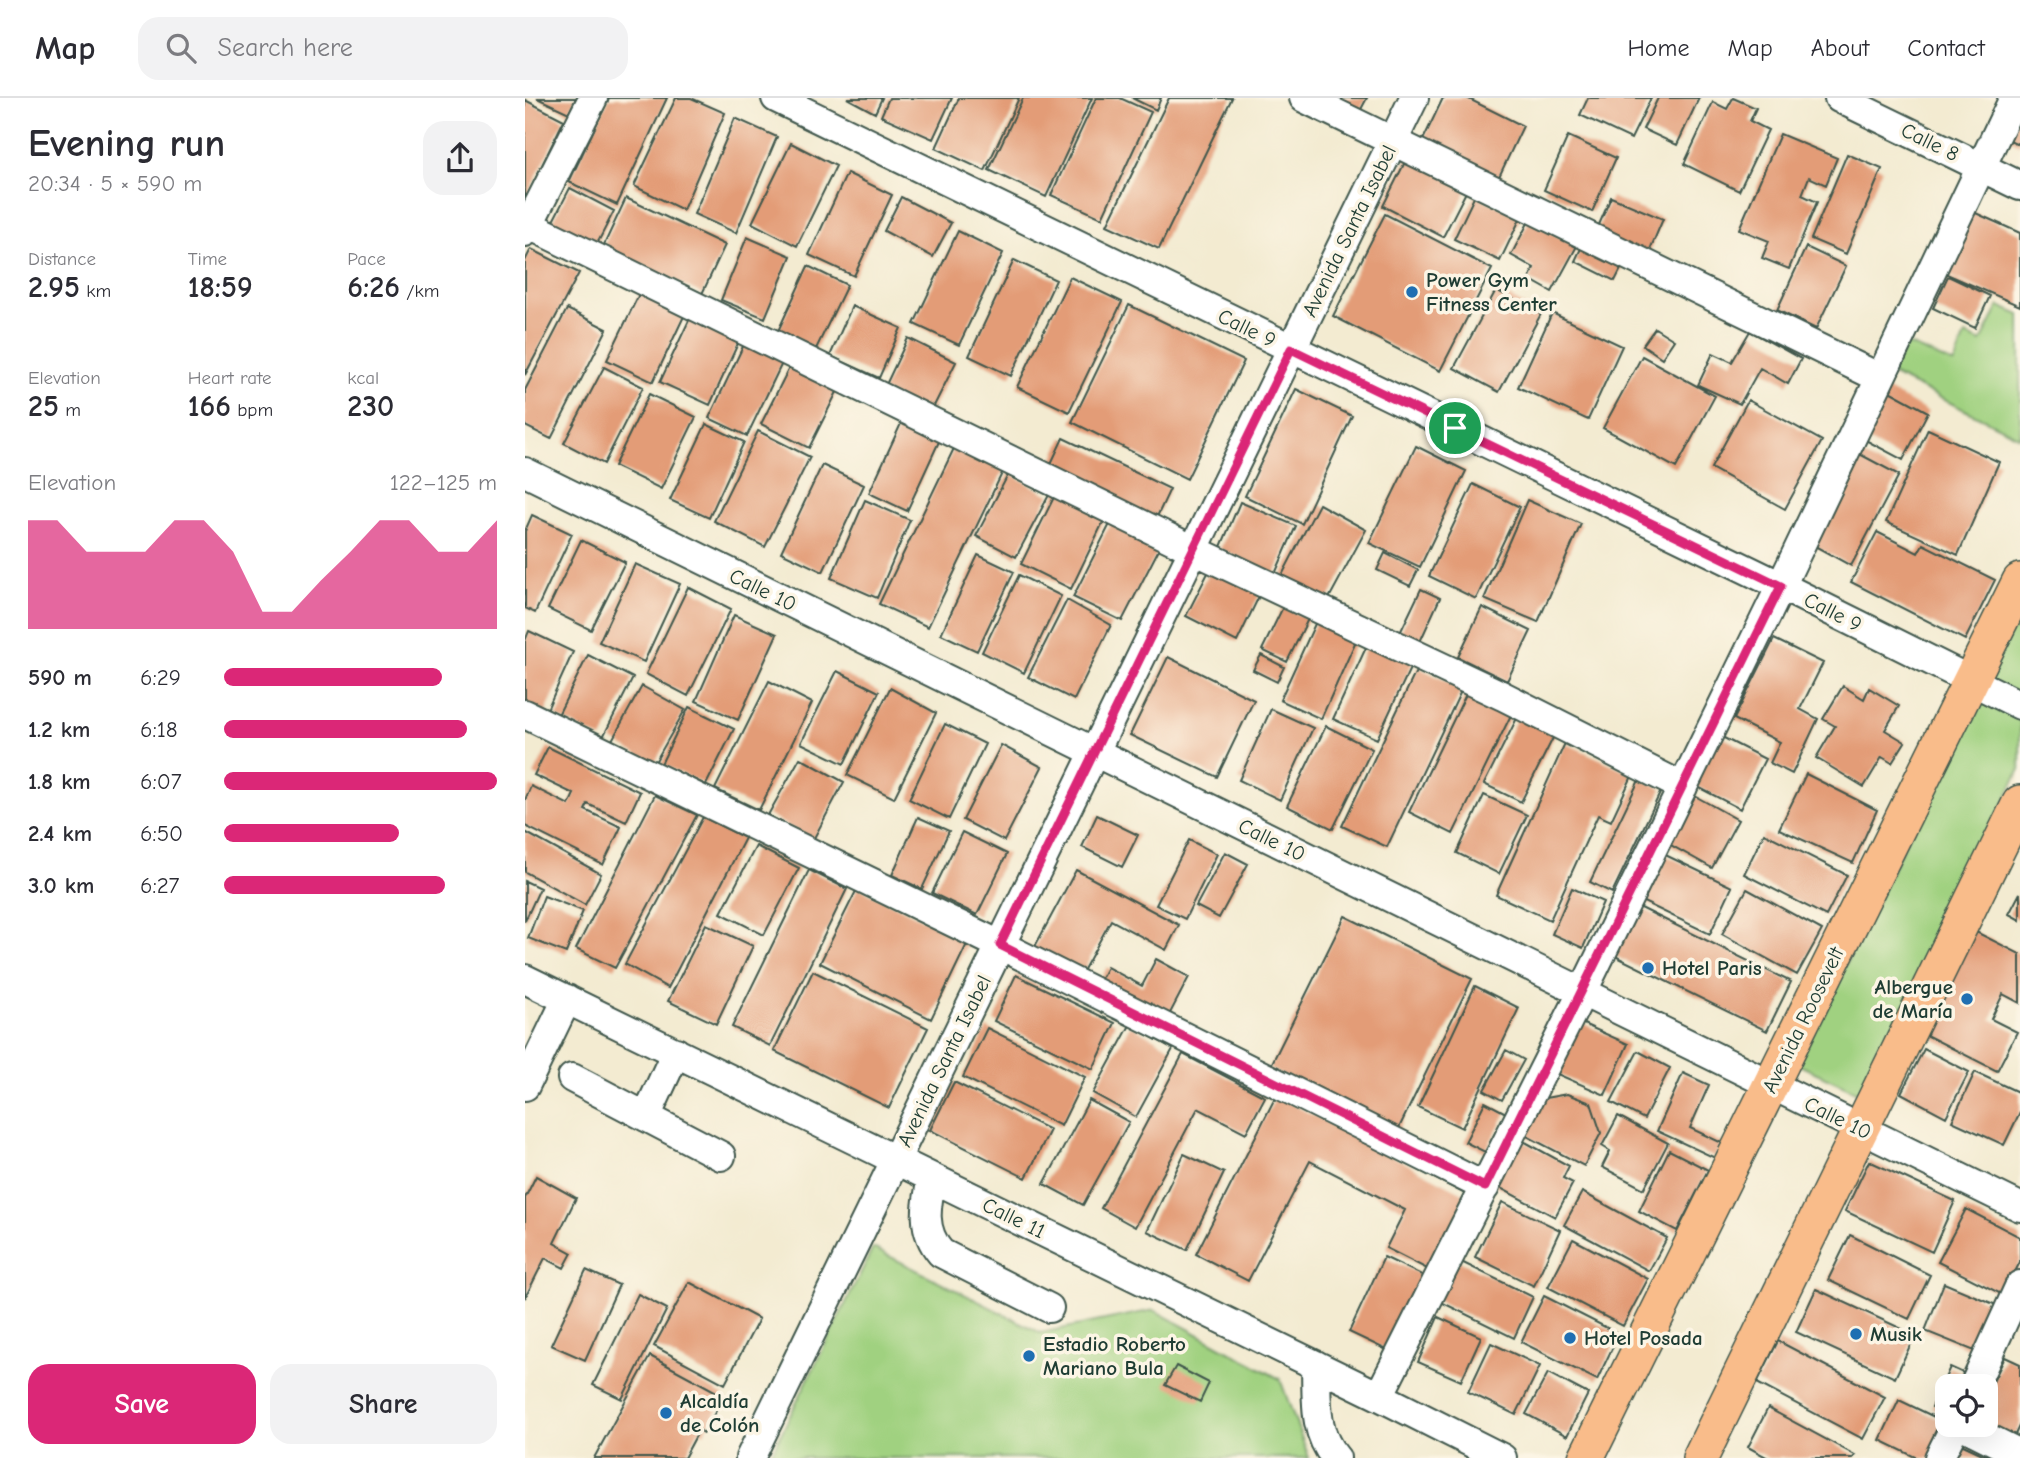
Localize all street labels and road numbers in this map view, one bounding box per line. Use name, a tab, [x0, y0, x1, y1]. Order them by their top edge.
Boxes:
street label: Calle 8	[1897, 118, 1963, 166]
street label: Avenida Santa Isabel	[1297, 141, 1401, 321]
street label: Calle 9	[1214, 304, 1280, 352]
street label: Calle 10	[726, 564, 800, 616]
street label: Calle 9	[1800, 587, 1866, 637]
street label: Calle 10	[1235, 814, 1309, 866]
street label: Avenida Roosevelt	[1757, 942, 1849, 1097]
street label: Avenida Santa Isabel	[892, 971, 996, 1151]
street label: Calle 10	[1801, 1092, 1875, 1144]
street label: Calle 11	[979, 1193, 1049, 1243]

